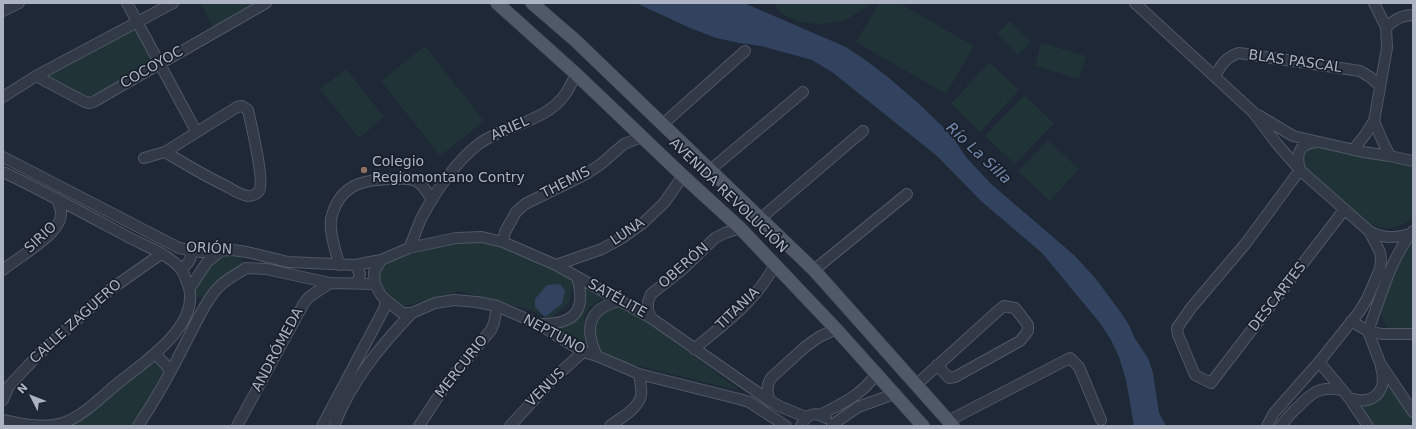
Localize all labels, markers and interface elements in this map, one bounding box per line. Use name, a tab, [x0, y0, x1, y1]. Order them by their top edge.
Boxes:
street label: COCOYOC	[118, 43, 186, 93]
street label: BLAS PASCAL	[1247, 47, 1343, 77]
street label: ARIEL	[488, 113, 532, 145]
water label: Río La Silla	[942, 119, 1014, 189]
street label: AVENIDA REVOLUCIÓN	[665, 135, 791, 257]
place label: Colegio Regiomontano Contry	[372, 154, 525, 186]
street label: THEMIS	[539, 163, 593, 203]
marker: Colegio Regiomontano Contry	[359, 165, 369, 175]
street label: LUNA	[608, 215, 648, 249]
street label: SIRIO	[21, 219, 61, 257]
street label: ORIÓN	[185, 239, 233, 259]
street label: OBERÓN	[656, 240, 712, 292]
street label: DESCARTES	[1246, 259, 1310, 335]
street label: CALLE ZAGUERO	[27, 276, 125, 368]
street label: SATÉLITE	[585, 276, 649, 322]
street label: TITANIA	[713, 284, 763, 334]
street label: ANDRÓMEDA	[249, 305, 307, 395]
street label: NEPTUNO	[520, 312, 588, 358]
street label: MERCURIO	[432, 332, 492, 402]
street label: VENUS	[523, 365, 569, 411]
north arrow	[12, 377, 52, 417]
text: N	[15, 381, 31, 396]

